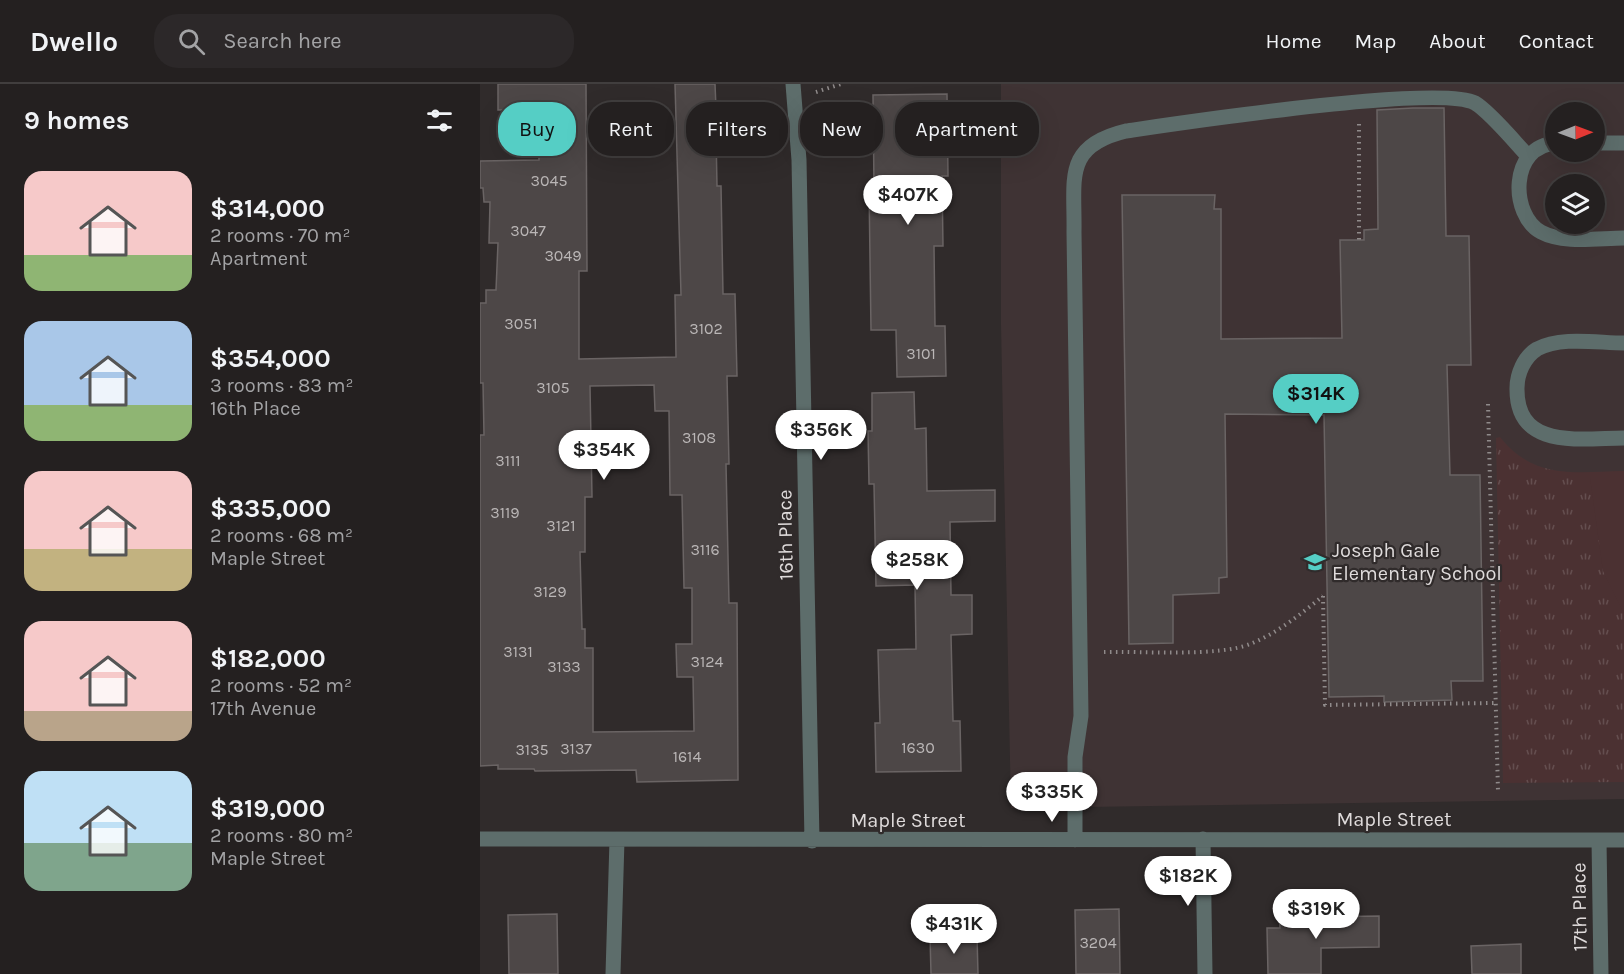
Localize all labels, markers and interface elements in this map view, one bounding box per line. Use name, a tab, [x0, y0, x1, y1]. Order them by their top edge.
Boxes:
search box	[154, 14, 574, 68]
text: Dwello	[30, 25, 118, 58]
icon: search	[175, 25, 208, 58]
text: Search here	[223, 28, 342, 54]
text: Home	[1266, 29, 1322, 53]
text: Map	[1355, 29, 1396, 53]
text: About	[1429, 29, 1486, 53]
text: Contact	[1519, 29, 1594, 53]
chip: Buy	[498, 102, 576, 156]
chip: Rent	[588, 102, 674, 156]
chip: Filters	[686, 102, 788, 156]
chip: New	[800, 102, 883, 156]
chip: Apartment	[895, 102, 1039, 156]
north arrow	[1545, 102, 1605, 162]
map controls	[1545, 102, 1605, 234]
icon: filters	[423, 104, 456, 137]
text: 9 homes	[24, 105, 130, 136]
house number: 3045	[531, 171, 567, 190]
button: layers	[1545, 174, 1605, 234]
pin: $407K	[866, 175, 950, 226]
text: $407K	[877, 183, 939, 206]
text: $314,000	[210, 193, 325, 224]
icon: home	[72, 195, 144, 267]
house number: 3047	[510, 221, 546, 240]
text: 2 rooms · 70 m²	[210, 224, 350, 247]
house number: 3049	[544, 246, 582, 265]
text: Apartment	[210, 247, 308, 270]
house number: 3051	[504, 314, 538, 333]
house number: 3102	[689, 319, 723, 338]
text: $354,000	[210, 343, 331, 374]
house number: 3101	[906, 344, 936, 363]
icon: home	[72, 345, 144, 417]
text: 3 rooms · 83 m²	[210, 374, 354, 397]
pin: $314K	[1274, 374, 1358, 425]
house number: 3105	[536, 378, 570, 397]
text: $314K	[1287, 382, 1345, 405]
text: 16th Place	[210, 397, 301, 420]
pin: $356K	[779, 410, 863, 461]
text: $356K	[789, 418, 853, 441]
house number: 3108	[682, 428, 716, 447]
pin: $354K	[562, 430, 646, 481]
text: $354K	[573, 438, 635, 461]
house number: 3111	[495, 451, 521, 470]
street label: 16th Place	[773, 489, 798, 581]
text: $335,000	[210, 493, 331, 524]
icon: home	[72, 495, 144, 567]
house number: 3119	[490, 503, 520, 522]
house number: 3121	[546, 516, 576, 535]
text: 2 rooms · 68 m²	[210, 524, 353, 547]
place label: Joseph Gale Elementary School	[1332, 539, 1502, 585]
house number: 3116	[690, 540, 720, 559]
pin: $258K	[875, 540, 959, 591]
text: Maple Street	[210, 547, 325, 570]
text: $258K	[885, 548, 949, 571]
school or university icon: Joseph Gale Elementary School	[1303, 550, 1327, 574]
house number: 3129	[533, 582, 567, 601]
house number: 3131	[503, 642, 533, 661]
text: $182,000	[210, 643, 326, 674]
icon: home	[72, 645, 144, 717]
house number: 3124	[691, 652, 724, 671]
house number: 3133	[547, 657, 581, 676]
text: 2 rooms · 52 m²	[210, 674, 352, 697]
text: 17th Avenue	[210, 697, 316, 720]
house number: 1630	[901, 738, 935, 757]
house number: 3137	[560, 739, 592, 758]
house number: 3135	[515, 740, 549, 759]
house number: 1614	[673, 747, 701, 766]
pin: $335K	[1010, 772, 1094, 823]
text: $335K	[1020, 780, 1084, 803]
text: $319,000	[210, 793, 325, 824]
icon: home	[72, 795, 144, 867]
street label: Maple Street	[1336, 808, 1452, 831]
street label: Maple Street	[850, 809, 966, 832]
text: 2 rooms · 80 m²	[210, 824, 353, 847]
text: Maple Street	[210, 847, 325, 870]
pin: $182K	[1146, 856, 1230, 907]
street label: 17th Place	[1567, 862, 1592, 951]
text: $182K	[1158, 864, 1218, 887]
pin: $319K	[1274, 889, 1358, 940]
text: $319K	[1287, 897, 1345, 920]
pin: $431K	[912, 904, 996, 955]
text: $431K	[925, 912, 983, 935]
house number: 3204	[1079, 933, 1117, 952]

